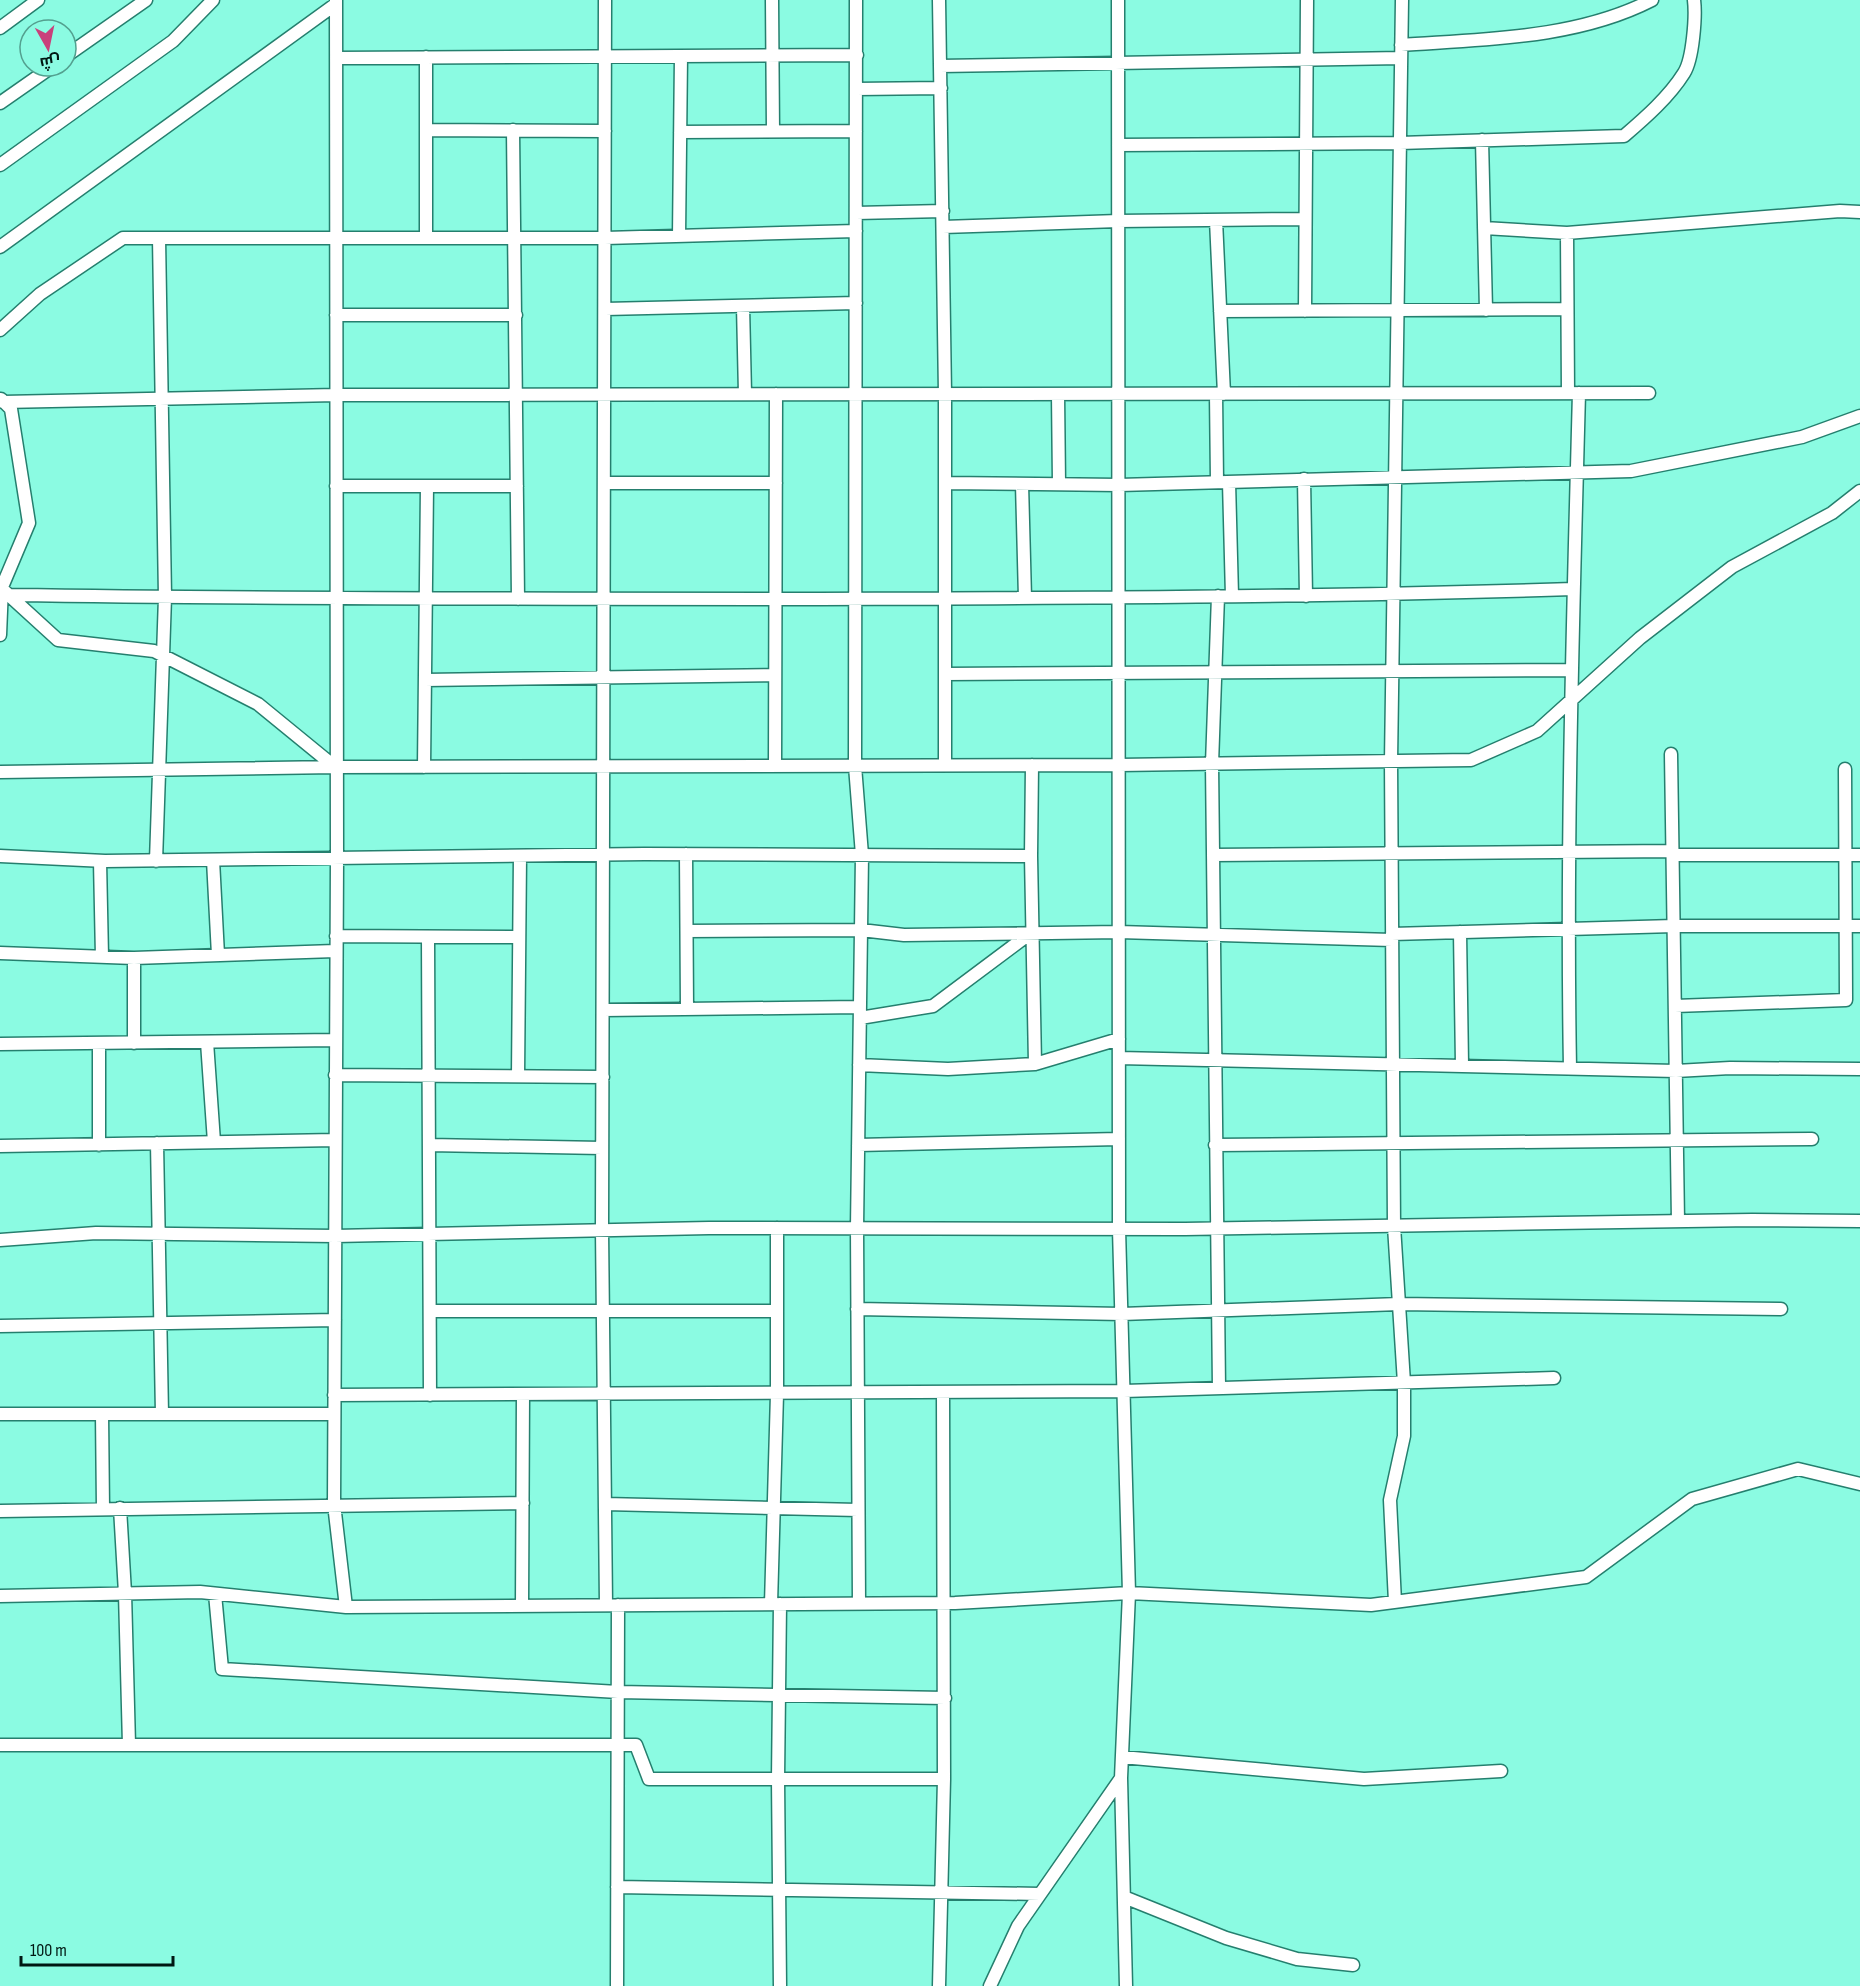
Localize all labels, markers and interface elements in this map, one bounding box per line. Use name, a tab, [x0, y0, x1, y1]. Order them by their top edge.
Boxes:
north arrow	[18, 18, 78, 78]
text: ش	[38, 50, 62, 72]
scale bar	[21, 1929, 172, 1967]
text: 100 m	[30, 1940, 67, 1961]

